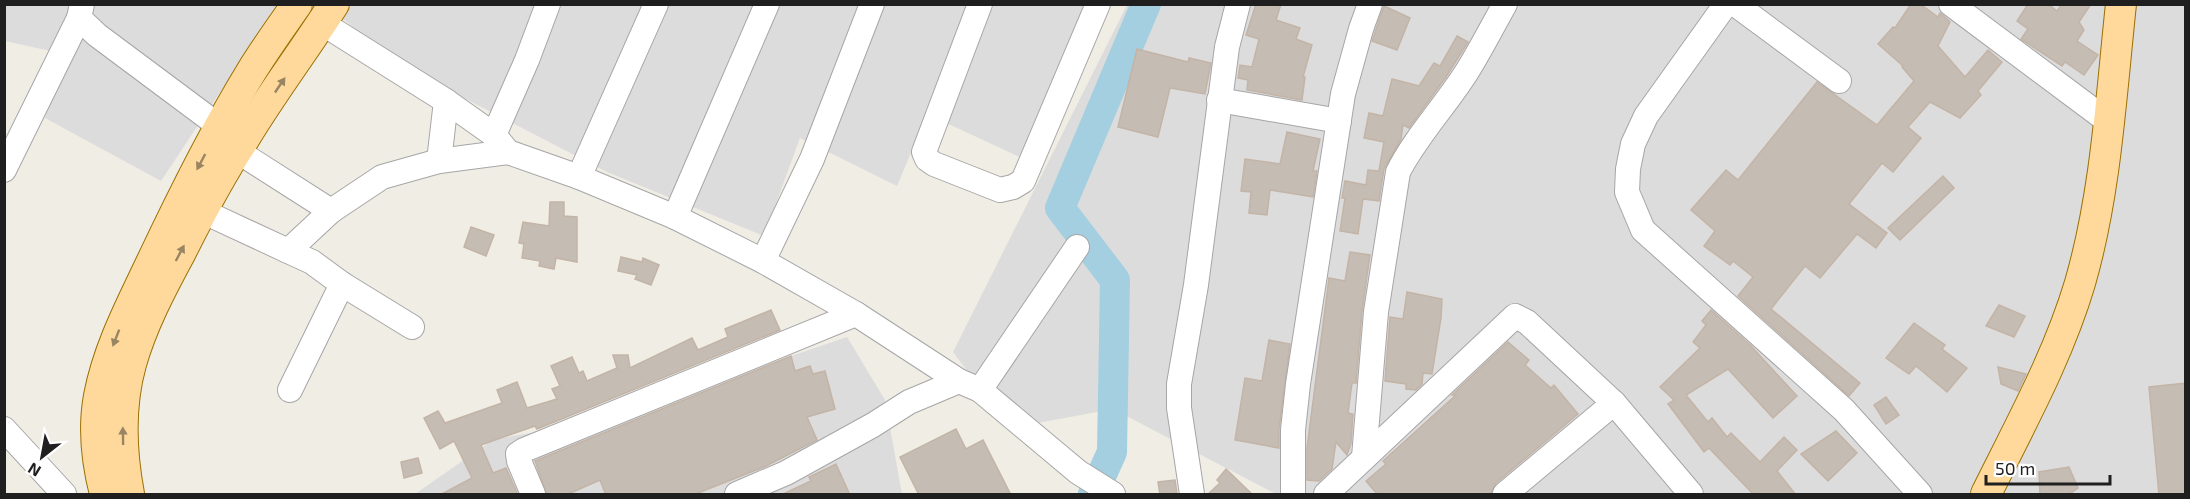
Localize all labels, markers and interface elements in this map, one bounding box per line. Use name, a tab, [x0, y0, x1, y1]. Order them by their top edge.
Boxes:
one-way arrow	[274, 78, 286, 94]
one-way arrow	[196, 153, 206, 170]
one-way arrow	[175, 244, 185, 261]
one-way arrow	[111, 329, 121, 347]
north arrow	[12, 427, 72, 487]
one-way arrow	[118, 427, 127, 446]
scale bar	[1986, 448, 2110, 486]
text: 50 m	[1995, 457, 2035, 479]
text: N	[24, 459, 44, 481]

